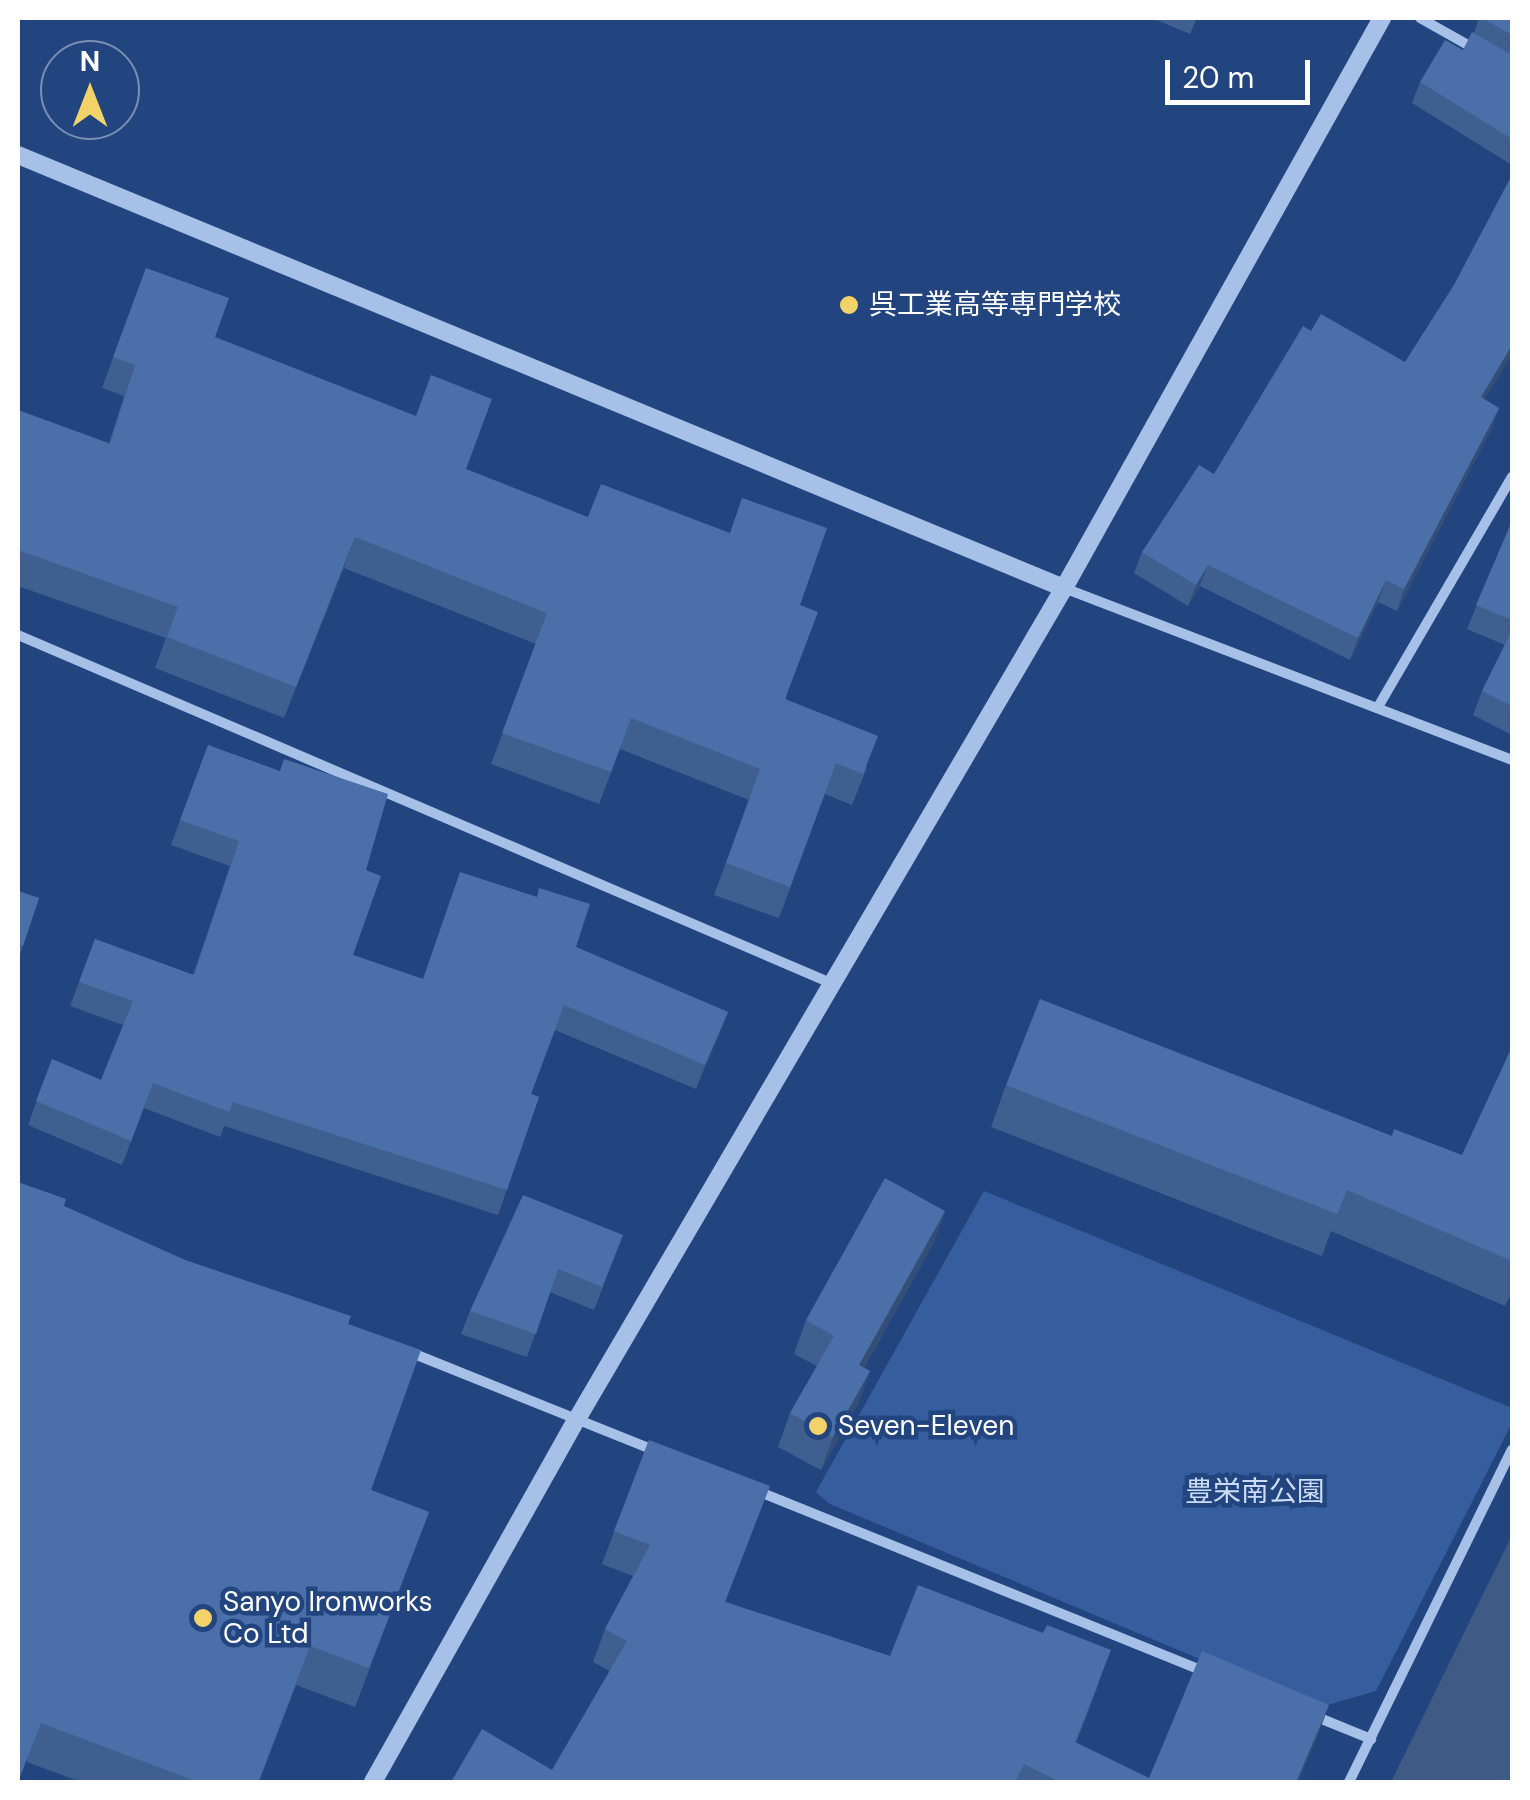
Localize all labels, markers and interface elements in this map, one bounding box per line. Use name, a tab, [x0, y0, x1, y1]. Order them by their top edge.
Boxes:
north arrow	[40, 40, 140, 140]
scale bar	[1170, 40, 1315, 102]
text: N	[80, 43, 100, 80]
text: 20 m	[1182, 58, 1254, 97]
place label: 呉工業高等専門学校	[869, 288, 1121, 322]
marker: 呉工業高等専門学校	[838, 294, 860, 316]
place label: Seven-Eleven	[838, 1409, 1014, 1443]
marker: Seven-Eleven	[807, 1415, 829, 1437]
park label: 豊栄南公園	[1185, 1475, 1325, 1509]
place label: Sanyo Ironworks Co Ltd	[223, 1585, 433, 1651]
marker: Sanyo Ironworks Co Ltd	[192, 1607, 214, 1629]

